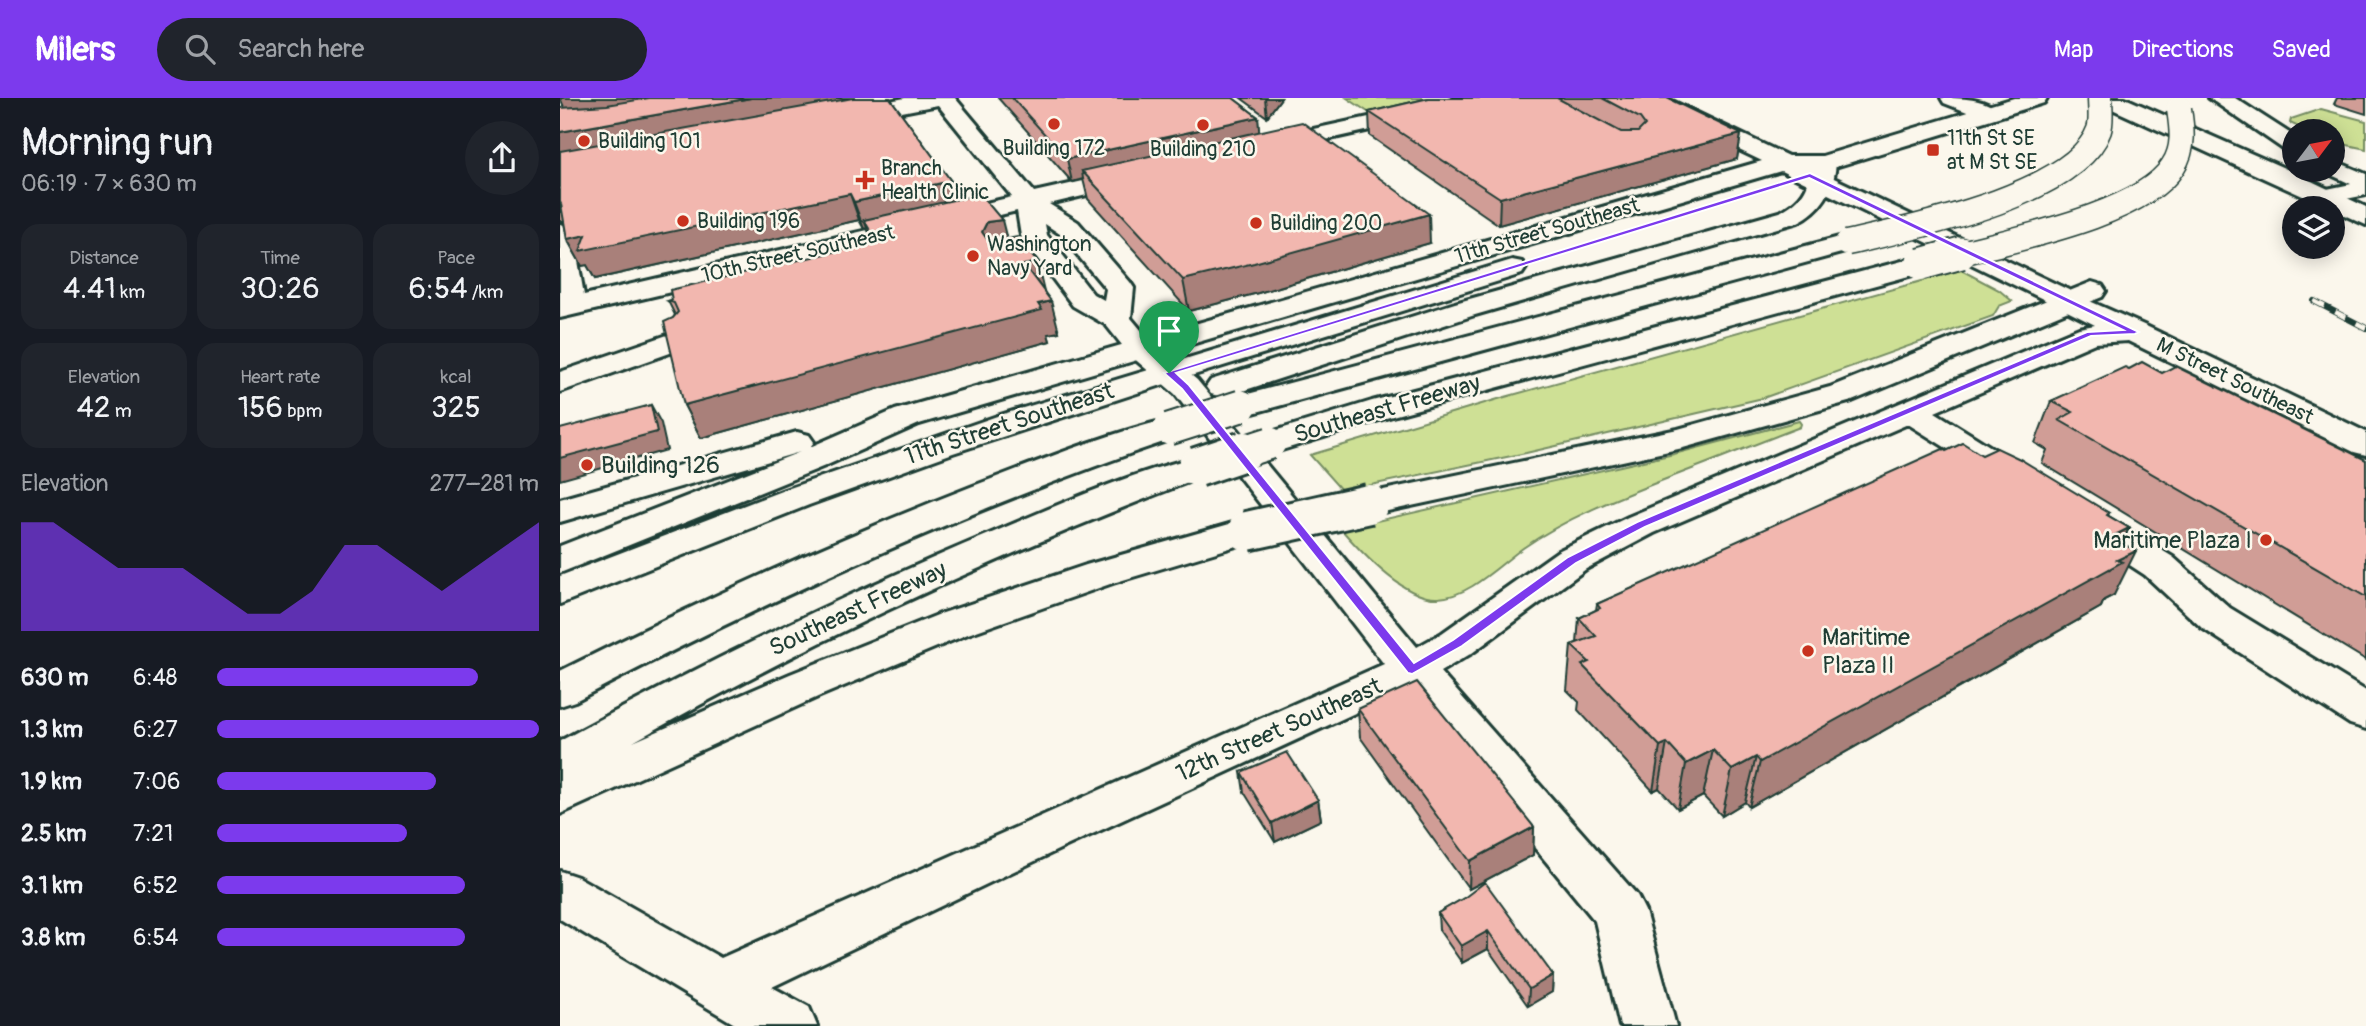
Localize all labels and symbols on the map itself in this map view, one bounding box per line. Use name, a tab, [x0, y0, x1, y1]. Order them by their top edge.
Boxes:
marker: Building 172	[1046, 116, 1062, 132]
marker: Building 210	[1195, 117, 1211, 133]
north arrow	[2282, 119, 2345, 182]
place label: 11th St SE at M St SE	[1947, 125, 2037, 176]
place label: Building 101	[598, 128, 701, 155]
marker: Building 101	[576, 133, 592, 149]
place label: Building 172	[1002, 135, 1106, 162]
place label: Building 210	[1150, 136, 1256, 163]
marker: 11th St SE at M St SE	[1925, 142, 1941, 158]
place label: Branch Health Clinic	[881, 155, 989, 206]
marker: Branch Health Clinic	[855, 170, 875, 190]
street label: 11th Street Southeast	[1451, 192, 1643, 270]
place label: Building 196	[697, 208, 800, 235]
place label: Building 200	[1270, 210, 1382, 237]
marker: Building 196	[675, 213, 691, 229]
marker: Building 200	[1248, 215, 1264, 231]
street label: 10th Street Southeast	[699, 219, 898, 289]
place label: Washington Navy Yard	[987, 231, 1092, 282]
marker: Washington Navy Yard	[965, 248, 981, 264]
pin	[1139, 301, 1199, 373]
street label: M Street Southeast	[2152, 331, 2318, 431]
street label: Southeast Freeway	[1291, 369, 1483, 449]
street label: 11th Street Southeast	[901, 376, 1118, 472]
place label: Building 126	[601, 451, 720, 480]
marker: Building 126	[579, 457, 595, 473]
place label: Maritime Plaza I	[2093, 526, 2252, 555]
marker: Maritime Plaza I	[2258, 532, 2274, 548]
street label: Southeast Freeway	[765, 555, 951, 663]
place label: Maritime Plaza II	[1822, 623, 1910, 680]
marker: Maritime Plaza II	[1800, 643, 1816, 659]
street label: 12th Street Southeast	[1171, 671, 1387, 788]

